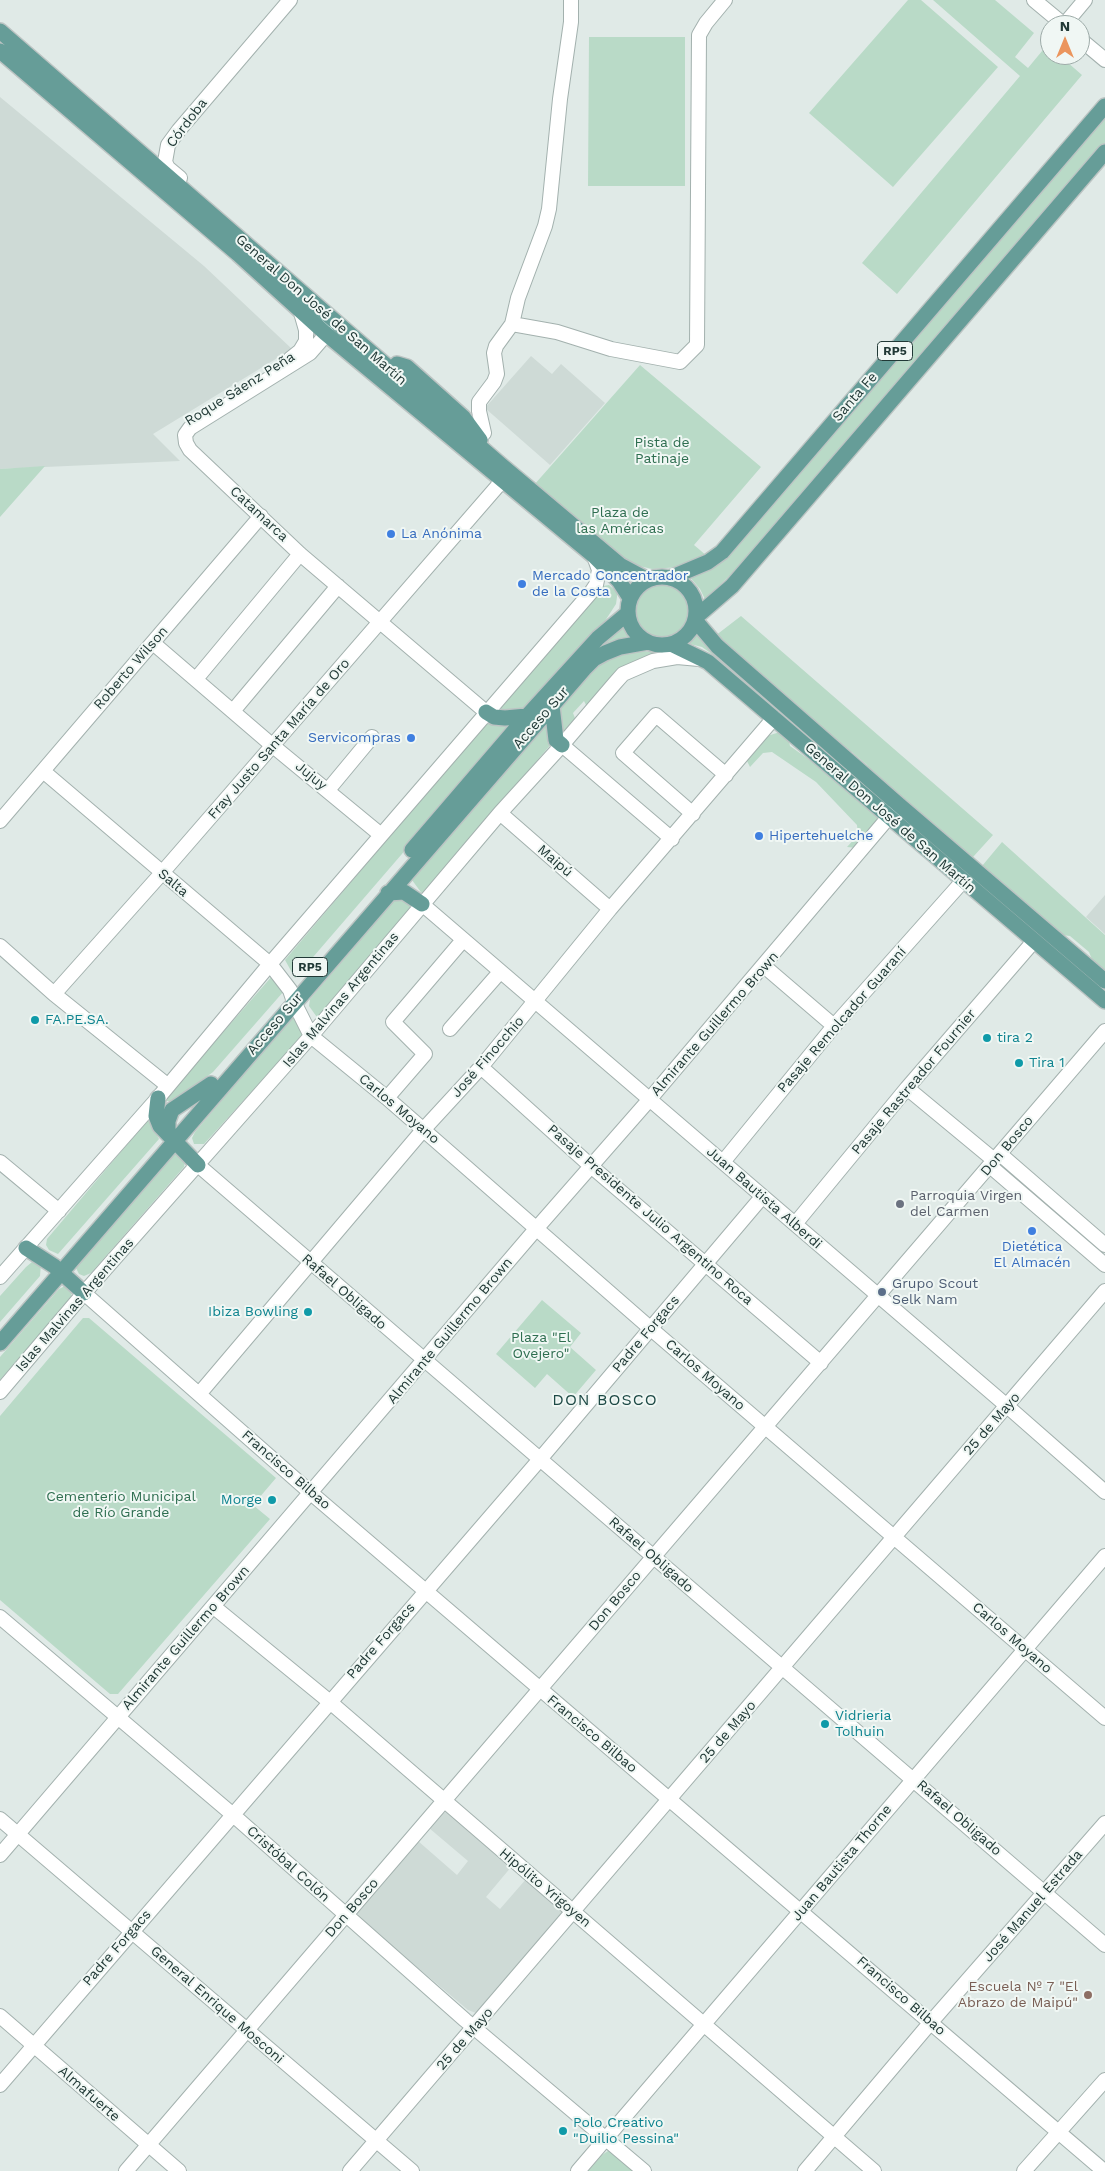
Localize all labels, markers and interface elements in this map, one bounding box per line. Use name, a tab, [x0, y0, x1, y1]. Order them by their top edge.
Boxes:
north arrow	[1040, 15, 1090, 65]
text: N	[1060, 18, 1070, 34]
street label: Córdoba	[163, 95, 211, 151]
street label: General Don José de San Martín	[232, 231, 410, 389]
road number: RP5	[878, 342, 912, 361]
street label: Roque Sáenz Peña	[182, 348, 298, 430]
street label: Santa Fe	[829, 369, 881, 425]
park label: Pista de Patinaje	[634, 435, 690, 468]
street label: Catamarca	[226, 483, 292, 545]
park label: Plaza de las Américas	[576, 505, 664, 538]
place label: La Anónima	[401, 526, 482, 542]
marker: La Anónima	[385, 528, 397, 540]
place label: Mercado Concentrador de la Costa	[532, 568, 688, 600]
marker: Mercado Concentrador de la Costa	[516, 578, 528, 590]
street label: Roberto Wilson	[90, 623, 172, 713]
street label: Fray Justo Santa María de Oro	[205, 655, 353, 823]
street label: Acceso Sur	[510, 684, 572, 752]
place label: Servicompras	[308, 730, 401, 746]
marker: Servicompras	[405, 732, 417, 744]
street label: General Don José de San Martín	[801, 739, 979, 897]
street label: Jujuy	[292, 758, 330, 794]
place label: Hipertehuelche	[769, 828, 873, 844]
marker: Hipertehuelche	[753, 830, 765, 842]
street label: Maipú	[534, 841, 576, 881]
street label: Salta	[154, 865, 192, 901]
street label: Islas Malvinas Argentinas	[279, 929, 403, 1071]
street label: Pasaje Remolcador Guaraní	[774, 944, 910, 1096]
street label: Almirante Guillermo Brown	[648, 948, 782, 1100]
road number: RP5	[292, 958, 328, 976]
street label: Acceso Sur	[244, 990, 306, 1058]
street label: Pasaje Rastreador Fournier	[848, 1006, 980, 1158]
place label: FA.PE.SA.	[45, 1012, 109, 1028]
street label: José Finocchio	[448, 1013, 528, 1101]
marker: FA.PE.SA.	[29, 1014, 41, 1026]
place label: tira 2	[997, 1030, 1033, 1046]
marker: tira 2	[981, 1032, 993, 1044]
place label: Tira 1	[1029, 1055, 1065, 1071]
marker: Tira 1	[1013, 1057, 1025, 1069]
street label: Carlos Moyano	[355, 1070, 443, 1148]
street label: Don Bosco	[977, 1113, 1037, 1179]
street label: Pasaje Presidente Julio Argentino Roca	[544, 1121, 756, 1309]
street label: Juan Bautista Alberdi	[703, 1143, 825, 1253]
place label: Parroquia Virgen del Carmen	[910, 1188, 1022, 1220]
marker: Parroquia Virgen del Carmen	[894, 1198, 906, 1210]
marker: Dietética El Almacén	[1026, 1225, 1038, 1237]
street label: Islas Malvinas Argentinas	[12, 1235, 138, 1375]
place label: Dietética El Almacén	[993, 1239, 1071, 1272]
street label: Rafael Obligado	[298, 1251, 390, 1333]
street label: Almirante Guillermo Brown	[384, 1254, 516, 1408]
place label: Grupo Scout Selk Nam	[892, 1276, 978, 1308]
marker: Grupo Scout Selk Nam	[876, 1286, 888, 1298]
street label: Padre Forgacs	[609, 1292, 683, 1376]
place label: Ibiza Bowling	[208, 1304, 298, 1320]
marker: Ibiza Bowling	[302, 1306, 314, 1318]
park label: Plaza "El Ovejero"	[511, 1330, 571, 1362]
street label: Carlos Moyano	[662, 1336, 748, 1414]
street label: 25 de Mayo	[960, 1389, 1024, 1459]
district label: DON BOSCO	[551, 1390, 659, 1410]
street label: Francisco Bilbao	[238, 1427, 334, 1513]
park label: Cementerio Municipal de Río Grande	[46, 1489, 196, 1521]
place label: Morge	[221, 1492, 262, 1508]
marker: Morge	[266, 1494, 278, 1506]
street label: Rafael Obligado	[605, 1514, 697, 1596]
street label: Almirante Guillermo Brown	[119, 1562, 253, 1714]
street label: Don Bosco	[585, 1568, 645, 1634]
street label: Padre Forgacs	[343, 1599, 419, 1683]
street label: Carlos Moyano	[969, 1599, 1055, 1677]
street label: Francisco Bilbao	[544, 1691, 640, 1777]
street label: 25 de Mayo	[696, 1697, 760, 1767]
place label: Vidrieria Tolhuin	[835, 1708, 891, 1740]
marker: Vidrieria Tolhuin	[819, 1718, 831, 1730]
street label: Rafael Obligado	[913, 1777, 1005, 1859]
street label: Juan Bautista Thorne	[788, 1801, 896, 1925]
street label: Cristóbal Colón	[243, 1822, 333, 1906]
street label: Hipólito Yrigoyen	[496, 1845, 594, 1931]
street label: José Manuel Estrada	[980, 1847, 1086, 1965]
street label: Don Bosco	[322, 1875, 382, 1941]
street label: Padre Forgacs	[79, 1906, 155, 1990]
street label: General Enrique Mosconi	[147, 1943, 287, 2067]
street label: Francisco Bilbao	[853, 1953, 949, 2039]
place label: Escuela Nº 7 "El Abrazo de Maipú"	[958, 1979, 1078, 2011]
marker: Escuela Nº 7 "El Abrazo de Maipú"	[1082, 1989, 1094, 2001]
street label: 25 de Mayo	[433, 2004, 497, 2074]
street label: Almafuerte	[55, 2063, 123, 2125]
place label: Polo Creativo "Duilio Pessina"	[573, 2115, 679, 2148]
marker: Polo Creativo "Duilio Pessina"	[557, 2125, 569, 2137]

